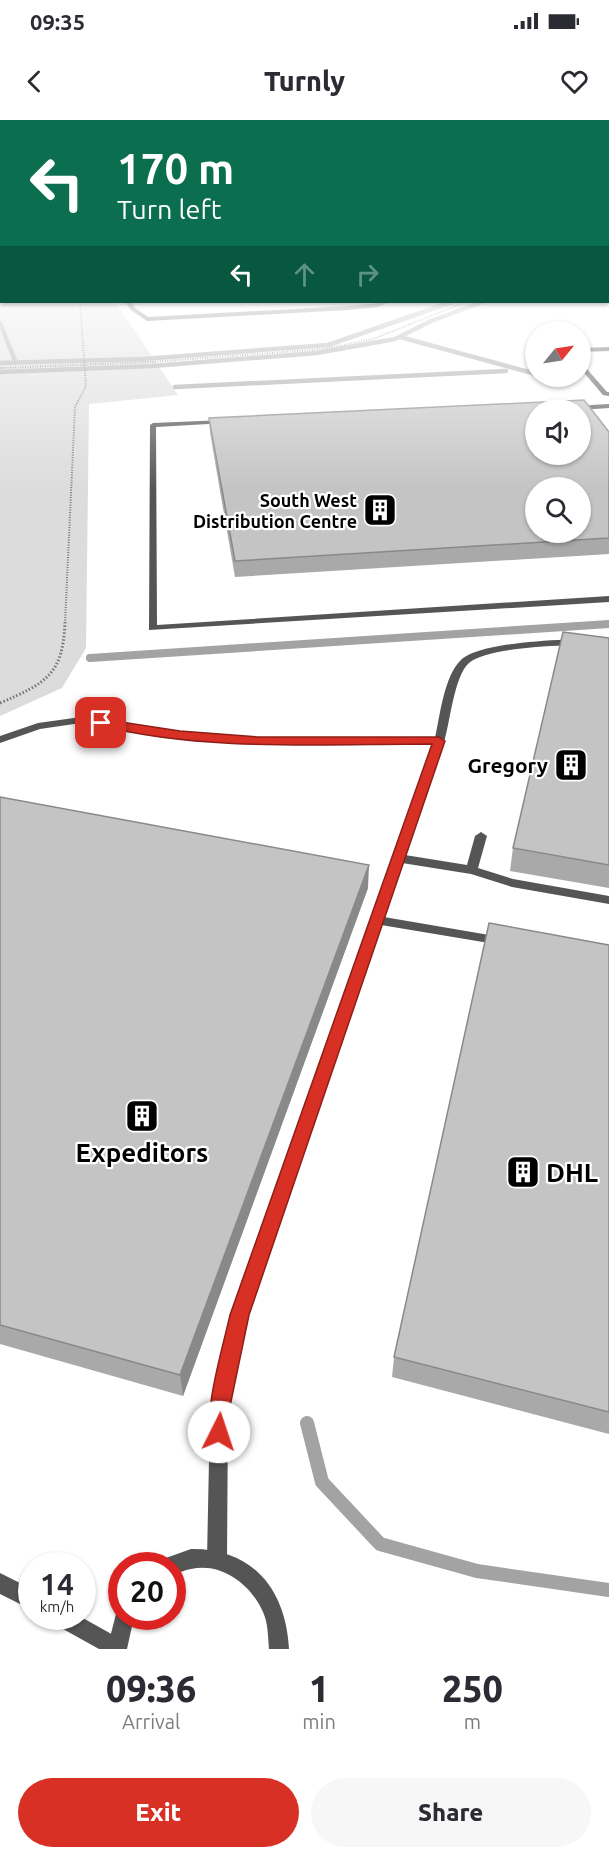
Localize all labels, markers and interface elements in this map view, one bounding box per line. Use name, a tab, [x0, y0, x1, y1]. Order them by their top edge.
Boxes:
text: 09:35	[30, 9, 85, 34]
icon: back	[18, 65, 51, 98]
icon: heart	[558, 65, 591, 98]
text: Turnly	[264, 66, 345, 96]
icon: left	[18, 144, 96, 222]
text: 170 m	[117, 145, 234, 192]
text: Turn left	[117, 194, 221, 224]
icon: left	[225, 258, 258, 291]
icon: ahead	[288, 258, 321, 291]
icon: right	[351, 258, 384, 291]
north arrow	[525, 321, 591, 387]
map controls	[525, 321, 591, 543]
button: sound	[525, 399, 591, 465]
button: search	[525, 477, 591, 543]
place label: South West Distribution Centre	[193, 490, 357, 531]
building icon: South West Distribution Centre	[362, 492, 398, 528]
pin	[75, 697, 126, 748]
icon: arrive	[84, 706, 117, 739]
building icon: Gregory	[553, 747, 589, 783]
place label: Gregory	[468, 753, 548, 777]
building icon: Expeditors	[124, 1098, 160, 1134]
place label: Expeditors	[76, 1138, 208, 1167]
building icon: DHL	[505, 1154, 541, 1190]
place label: DHL	[546, 1158, 598, 1187]
position arrow	[187, 1400, 251, 1464]
speed limit sign: 20	[108, 1552, 186, 1630]
text: 14	[40, 1567, 74, 1601]
text: km/h	[40, 1598, 74, 1615]
text: 09:36	[106, 1668, 196, 1709]
text: 1	[309, 1668, 329, 1709]
text: 250	[442, 1668, 503, 1709]
text: Arrival	[122, 1710, 180, 1733]
text: min	[302, 1710, 336, 1733]
text: m	[464, 1710, 481, 1733]
button: Exit	[18, 1778, 299, 1847]
button: Share	[311, 1778, 591, 1847]

